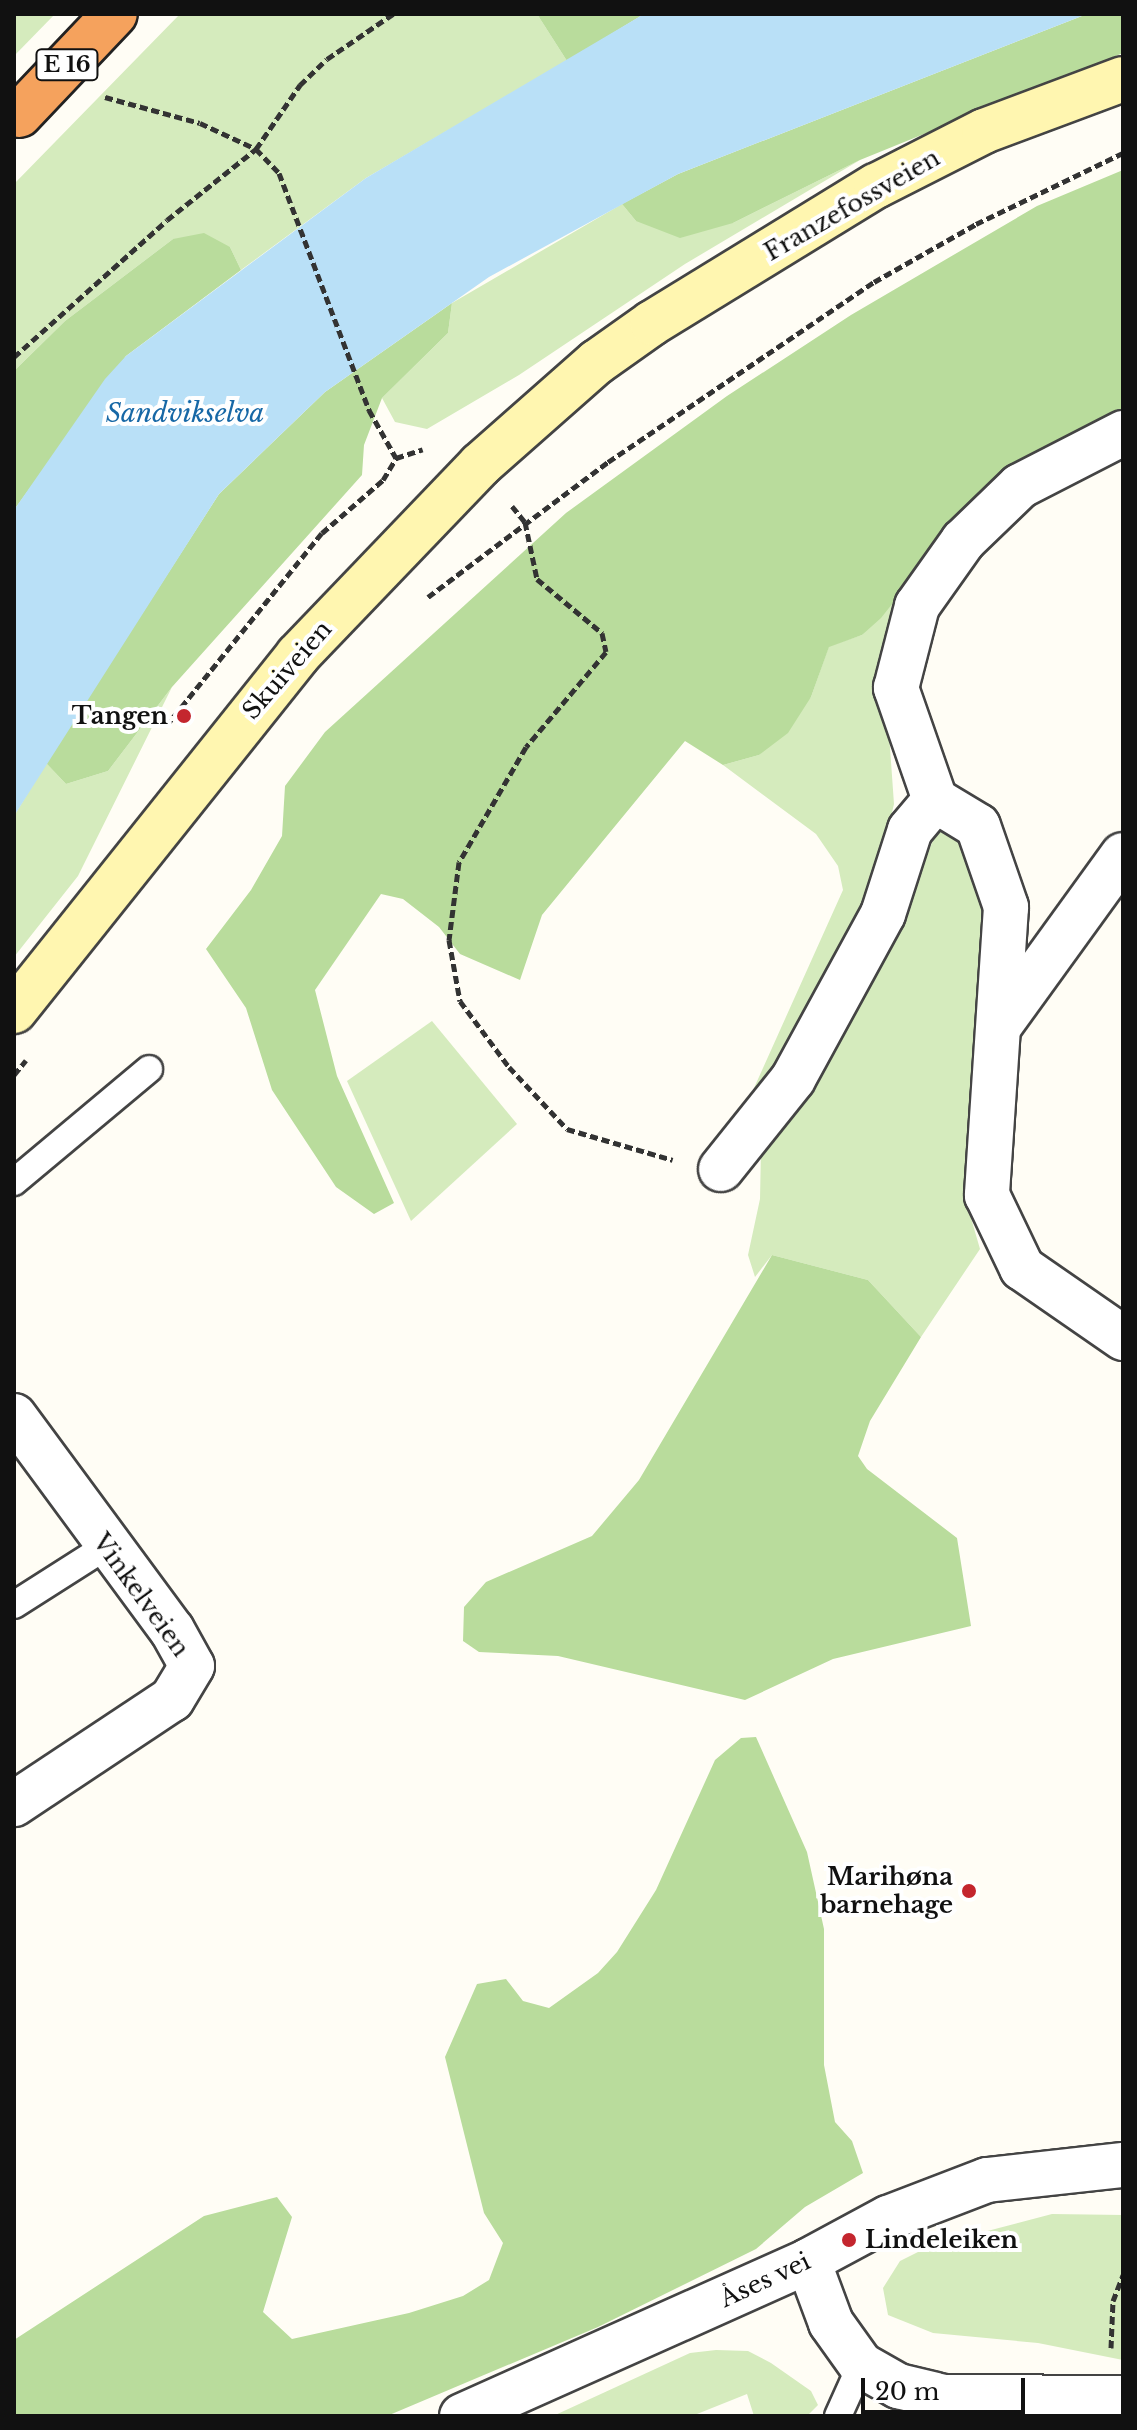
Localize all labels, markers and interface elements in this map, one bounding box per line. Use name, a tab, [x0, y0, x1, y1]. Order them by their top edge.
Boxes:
road number: E 16	[35, 47, 99, 83]
street label: Franzefossveien	[759, 143, 945, 267]
water label: Sandvikselva	[106, 398, 264, 430]
street label: Skuiveien	[237, 615, 337, 725]
place label: Tangen	[72, 702, 168, 730]
marker: Tangen	[175, 707, 193, 725]
street label: Vinkelveien	[87, 1528, 195, 1662]
place label: Marihøna barnehage	[820, 1863, 953, 1919]
marker: Marihøna barnehage	[960, 1882, 978, 1900]
place label: Lindeleiken	[865, 2226, 1018, 2254]
marker: Lindeleiken	[840, 2231, 858, 2249]
street label: Åses vei	[715, 2246, 815, 2314]
scale bar	[865, 2362, 1029, 2412]
text: 20 m	[875, 2377, 940, 2406]

